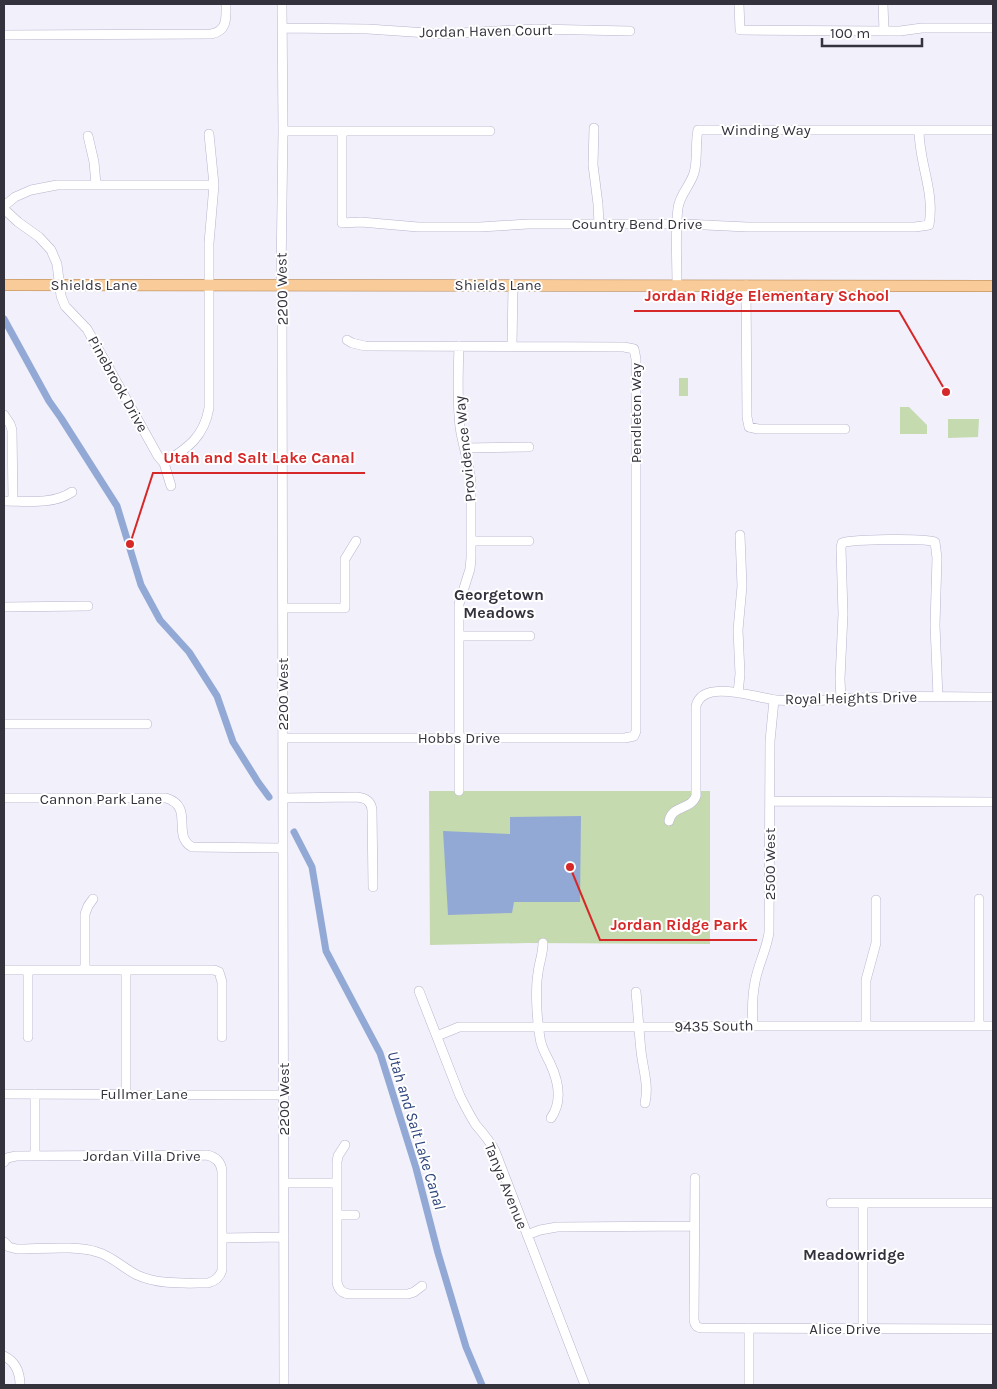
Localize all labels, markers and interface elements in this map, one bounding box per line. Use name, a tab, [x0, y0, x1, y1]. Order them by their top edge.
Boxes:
scale bar	[822, 15, 922, 47]
street label: Jordan Haven Court	[419, 21, 553, 41]
text: 100 m	[830, 24, 870, 42]
street label: Winding Way	[721, 121, 811, 139]
street label: Country Bend Drive	[572, 215, 702, 233]
street label: 2200 West	[272, 252, 292, 326]
street label: Shields Lane	[51, 276, 137, 294]
street label: Shields Lane	[455, 276, 541, 294]
callout: Jordan Ridge Elementary School	[634, 280, 899, 311]
text: Jordan Ridge Elementary School	[645, 286, 889, 305]
street label: Pinebrook Drive	[84, 333, 152, 435]
street label: Pendleton Way	[627, 363, 645, 463]
street label: Providence Way	[450, 395, 480, 503]
callout: Utah and Salt Lake Canal	[153, 442, 365, 473]
text: Utah and Salt Lake Canal	[163, 448, 355, 467]
district label: Georgetown Meadows	[454, 585, 544, 622]
street label: 2200 West	[274, 657, 292, 730]
street label: Royal Heights Drive	[785, 688, 917, 708]
street label: Hobbs Drive	[418, 729, 500, 747]
street label: Cannon Park Lane	[40, 790, 162, 808]
street label: 2500 West	[761, 827, 779, 900]
callout: Jordan Ridge Park	[600, 909, 757, 940]
text: Jordan Ridge Park	[610, 915, 748, 934]
street label: 9435 South	[674, 1016, 754, 1036]
water label: Utah and Salt Lake Canal	[383, 1049, 450, 1212]
street label: 2200 West	[275, 1062, 293, 1135]
street label: Fullmer Lane	[100, 1085, 188, 1103]
street label: Tanya Avenue	[480, 1140, 532, 1232]
street label: Jordan Villa Drive	[83, 1147, 201, 1165]
district label: Meadowridge	[803, 1245, 905, 1264]
street label: Alice Drive	[809, 1320, 881, 1338]

